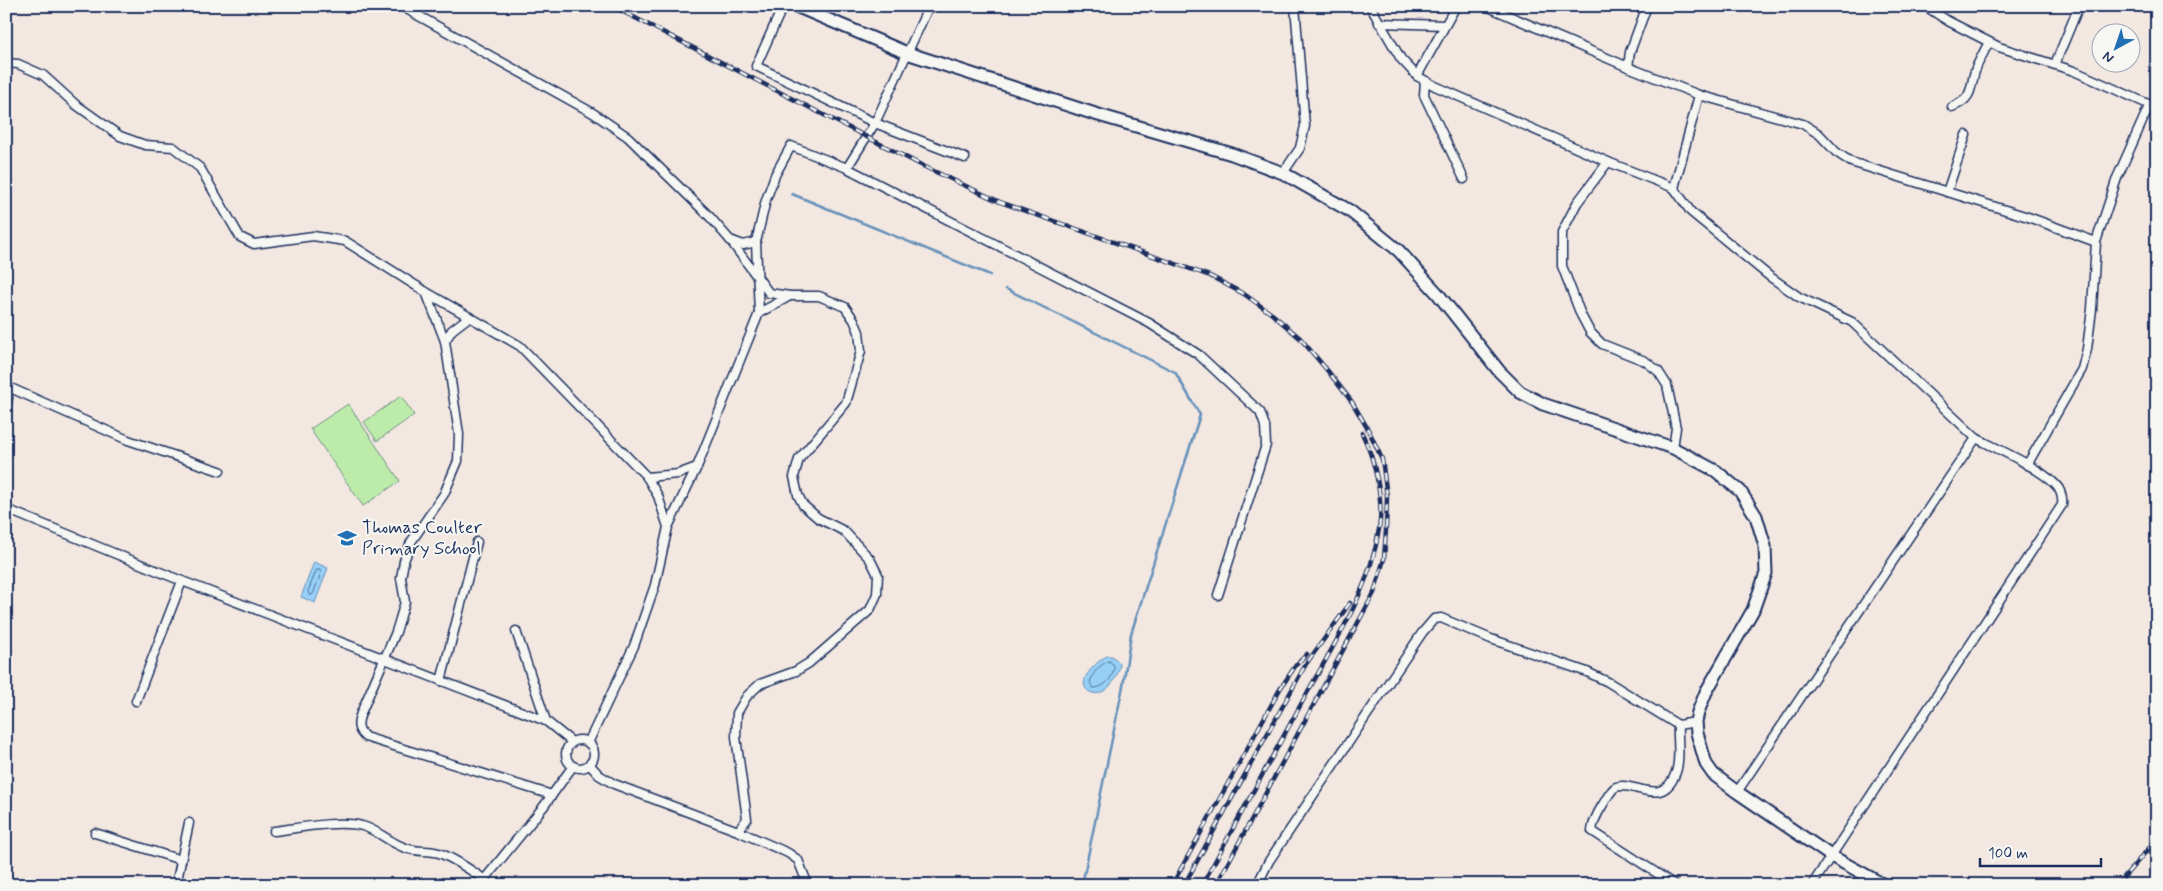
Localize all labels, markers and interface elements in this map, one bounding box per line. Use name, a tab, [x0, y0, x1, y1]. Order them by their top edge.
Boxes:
north arrow	[2090, 22, 2140, 72]
text: N	[2099, 47, 2118, 67]
place label: Thomas Coulter Primary School	[362, 516, 483, 561]
school or university icon: Thomas Coulter Primary School	[336, 527, 358, 549]
scale bar	[1980, 836, 2102, 868]
text: 100 m	[1988, 844, 2028, 864]

